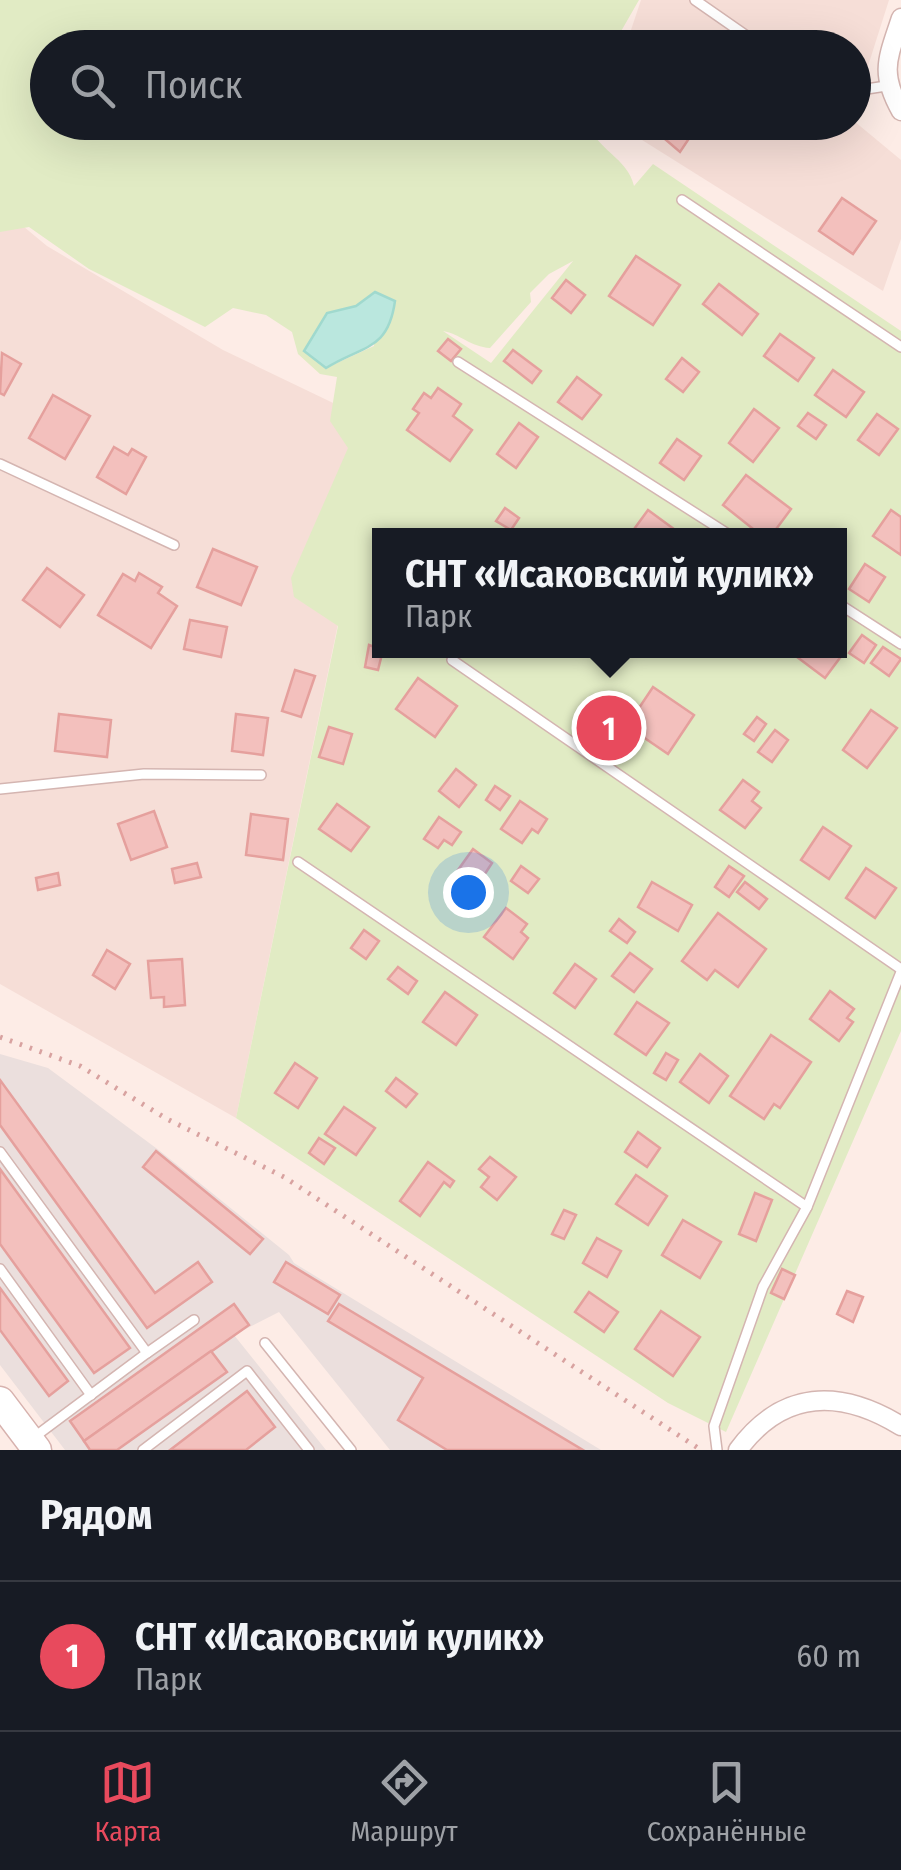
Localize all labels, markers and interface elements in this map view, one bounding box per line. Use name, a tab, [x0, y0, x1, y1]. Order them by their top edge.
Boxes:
search box	[30, 30, 871, 140]
icon: search	[65, 58, 120, 113]
text: Поиск	[145, 62, 242, 108]
popup	[372, 528, 847, 658]
text: СНТ «Исаковский кулик»	[405, 551, 814, 597]
text: Парк	[405, 597, 472, 635]
pin: 1	[576, 690, 642, 766]
your location	[443, 867, 494, 918]
text: Рядом	[40, 1490, 152, 1540]
text: СНТ «Исаковский кулик»	[135, 1614, 544, 1660]
text: 1	[66, 1637, 79, 1675]
text: 60 m	[796, 1637, 861, 1675]
text: Парк	[135, 1660, 202, 1698]
tab: Карта	[95, 1755, 161, 1848]
tab: Маршрут	[350, 1755, 458, 1848]
tab: Сохранённые	[647, 1755, 806, 1848]

